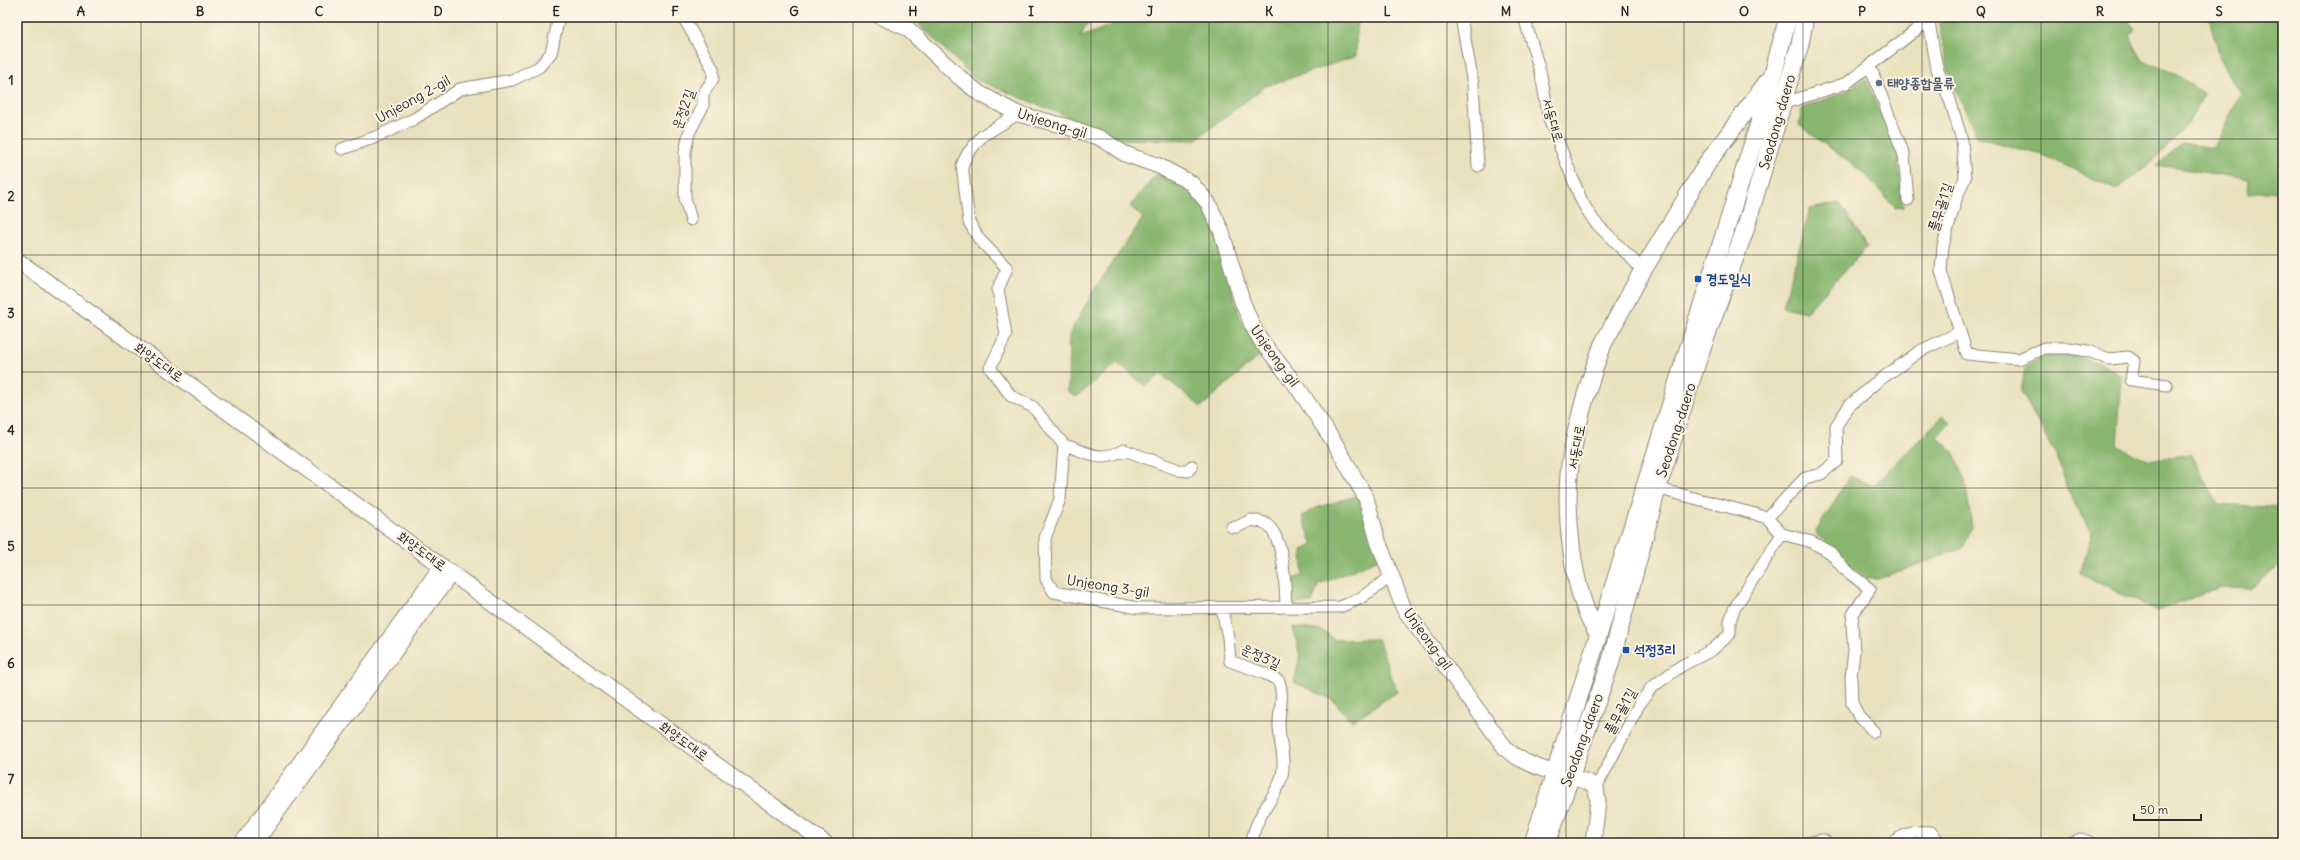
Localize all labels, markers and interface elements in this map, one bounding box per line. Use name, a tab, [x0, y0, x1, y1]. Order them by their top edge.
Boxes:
text: A	[77, 3, 86, 20]
text: B	[196, 3, 205, 20]
text: C	[315, 3, 324, 20]
text: D	[433, 3, 443, 20]
text: E	[552, 3, 560, 20]
text: F	[671, 3, 679, 20]
text: G	[789, 3, 799, 20]
text: H	[908, 3, 918, 20]
text: I	[1028, 3, 1034, 20]
text: J	[1147, 3, 1154, 20]
text: K	[1265, 3, 1274, 20]
text: L	[1383, 3, 1391, 20]
text: M	[1501, 3, 1511, 20]
text: N	[1621, 3, 1629, 20]
text: O	[1739, 3, 1749, 20]
text: P	[1858, 3, 1866, 20]
text: Q	[1976, 3, 1986, 20]
text: R	[2096, 3, 2105, 20]
text: S	[2215, 3, 2223, 20]
street label: Unjeong 2-gil	[373, 71, 453, 127]
text: 1	[8, 72, 14, 89]
street label: Seodong-daero	[1755, 72, 1799, 172]
place label: 태양종합물류	[1887, 74, 1955, 92]
marker: 태양종합물류	[1874, 78, 1884, 88]
street label: 운정2길	[667, 86, 699, 132]
street label: 서동대로	[1538, 96, 1568, 144]
street label: Unjeong-gil	[1015, 104, 1089, 142]
street label: 풀무골1길	[1924, 179, 1957, 234]
text: 2	[7, 188, 15, 205]
place label: 경도일식	[1706, 270, 1751, 288]
marker: 경도일식	[1693, 274, 1703, 284]
text: 3	[7, 305, 15, 322]
street label: Unjeong-gil	[1247, 322, 1303, 390]
street label: 화양도대로	[131, 338, 187, 386]
street label: Seodong-daero	[1652, 380, 1700, 480]
text: 4	[7, 422, 15, 439]
street label: 서동대로	[1563, 423, 1589, 471]
street label: 화양도대로	[394, 527, 450, 575]
text: 5	[7, 538, 15, 555]
street label: Unjeong 3-gil	[1065, 571, 1151, 601]
street label: Unjeong-gil	[1400, 605, 1456, 673]
street label: 운정3길	[1238, 639, 1284, 673]
place label: 석정3리	[1634, 641, 1676, 659]
marker: 석정3리	[1621, 645, 1631, 655]
text: 6	[7, 655, 15, 672]
street label: 풀무골1길	[1600, 684, 1640, 738]
street label: Seodong-daero	[1557, 691, 1607, 789]
street label: 화양도대로	[656, 717, 712, 765]
text: 7	[8, 771, 15, 788]
scale bar	[2134, 796, 2201, 822]
text: 50 m	[2140, 802, 2169, 817]

